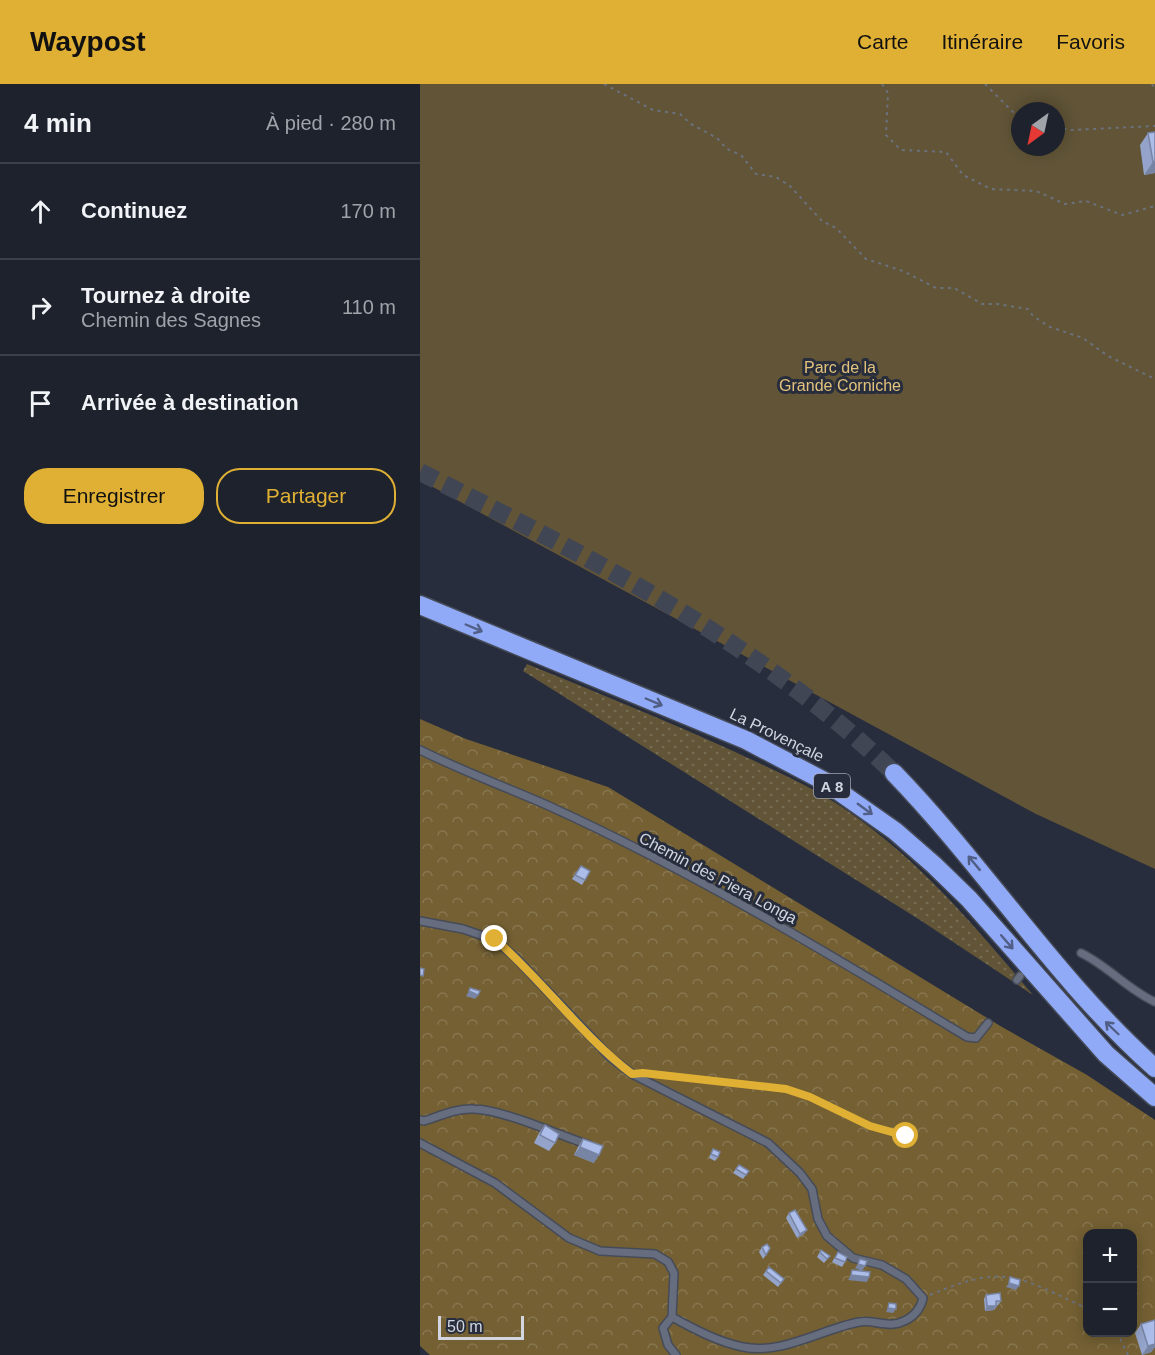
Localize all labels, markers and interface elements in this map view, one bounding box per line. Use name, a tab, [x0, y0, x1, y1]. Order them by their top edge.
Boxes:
text: Waypost	[30, 26, 146, 57]
text: Carte	[857, 30, 908, 53]
text: Itinéraire	[941, 30, 1023, 53]
text: Favoris	[1056, 30, 1125, 53]
north arrow	[1011, 102, 1065, 156]
text: 4 min	[24, 108, 92, 138]
text: À pied · 280 m	[266, 112, 396, 134]
icon: ahead	[24, 195, 57, 228]
text: Continuez	[81, 198, 187, 223]
text: 170 m	[340, 200, 396, 222]
text: Tournez à droite	[81, 283, 251, 308]
icon: right	[24, 291, 57, 324]
text: 110 m	[342, 296, 396, 318]
text: Chemin des Sagnes	[81, 309, 261, 331]
park label: Parc de la Grande Corniche	[779, 359, 901, 394]
icon: arrive	[24, 387, 57, 420]
text: Arrivée à destination	[81, 390, 299, 415]
button: Enregistrer	[24, 468, 204, 524]
button: Partager	[216, 468, 396, 524]
one-way arrow	[464, 623, 483, 634]
one-way arrow	[645, 697, 663, 708]
street label: La Provençale	[727, 705, 827, 765]
road number: A 8	[814, 774, 850, 798]
one-way arrow	[857, 803, 873, 815]
street label: Chemin des Piera Longa	[636, 829, 800, 927]
one-way arrow	[968, 855, 981, 871]
route end	[481, 925, 507, 951]
one-way arrow	[1000, 934, 1014, 949]
one-way arrow	[1105, 1021, 1120, 1036]
route start	[892, 1122, 918, 1148]
map controls	[1083, 1229, 1137, 1337]
button: +	[1083, 1229, 1137, 1283]
button: −	[1083, 1283, 1137, 1337]
scale bar	[438, 1313, 524, 1340]
text: 50 m	[447, 1318, 483, 1335]

